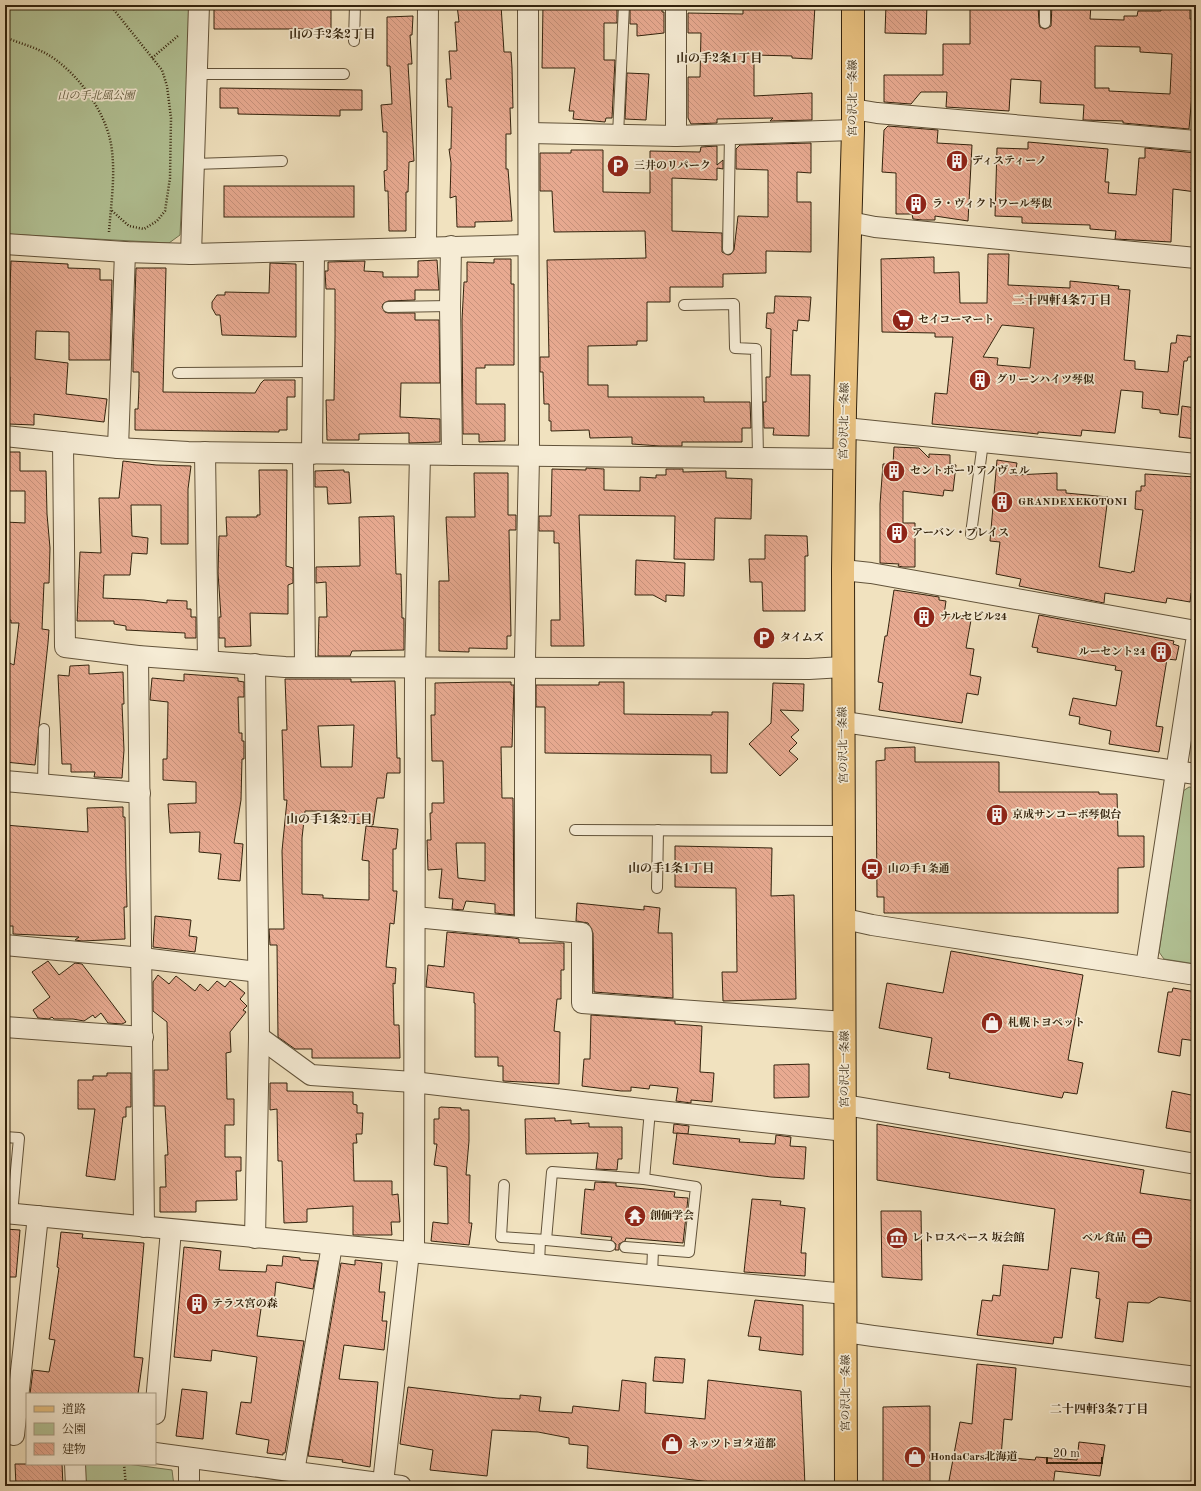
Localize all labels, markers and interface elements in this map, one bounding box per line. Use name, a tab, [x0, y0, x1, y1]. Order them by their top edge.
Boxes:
district label: 山の手2条2丁目	[289, 27, 375, 41]
district label: 山の手2条1丁目	[676, 51, 762, 65]
street label: 宮の沢北一条線	[846, 60, 859, 137]
park label: 山の手北風公園	[58, 89, 136, 102]
building icon: ディスティーノ	[944, 148, 970, 174]
parking icon: 三井のリパーク	[605, 153, 631, 179]
place label: ディスティーノ	[972, 155, 1047, 167]
place label: 三井のリパーク	[634, 159, 711, 172]
building icon: ラ・ヴィクトワール琴似	[903, 191, 929, 217]
place label: ラ・ヴィクトワール琴似	[932, 197, 1052, 210]
district label: 二十四軒4条7丁目	[1013, 293, 1111, 307]
supermarket icon: セイコーマート	[890, 307, 916, 333]
place label: セイコーマート	[918, 314, 994, 326]
building icon: グリーンハイツ琴似	[967, 367, 993, 393]
place label: グリーンハイツ琴似	[996, 373, 1094, 386]
street label: 宮の沢北一条線	[837, 382, 851, 460]
building icon: セントポーリアノヴェル	[881, 458, 907, 484]
place label: セントポーリアノヴェル	[910, 464, 1030, 477]
building icon: GRANDEXEKOTONI	[989, 489, 1015, 515]
place label: GRANDEXEKOTONI	[1018, 497, 1128, 508]
building icon: アーバン・プレイス	[884, 520, 910, 546]
place label: アーバン・プレイス	[912, 527, 1009, 539]
building icon: ナルセビル24	[911, 604, 937, 630]
place label: ナルセビル24	[940, 611, 1007, 623]
parking icon: タイムズ	[751, 625, 777, 651]
place label: タイムズ	[780, 631, 824, 644]
building icon: ルーセント24	[1148, 639, 1174, 665]
place label: ルーセント24	[1078, 646, 1146, 658]
street label: 宮の沢北一条線	[836, 706, 850, 784]
building icon: 京成サンコーポ琴似台	[984, 802, 1010, 828]
place label: 京成サンコーポ琴似台	[1012, 808, 1121, 821]
district label: 山の手1条2丁目	[286, 812, 372, 826]
bus stop icon: 山の手1条通	[859, 856, 885, 882]
district label: 山の手1条1丁目	[628, 861, 714, 875]
place label: 山の手1条通	[888, 862, 949, 875]
shop icon: 札幌トヨペット	[979, 1010, 1005, 1036]
place label: 札幌トヨペット	[1008, 1016, 1085, 1029]
street label: 宮の沢北一条線	[838, 1031, 851, 1108]
temple icon: 創価学会	[622, 1203, 648, 1229]
place label: 創価学会	[650, 1209, 694, 1222]
museum icon: レトロスペース 坂会館	[884, 1225, 910, 1251]
office icon: ベル食品	[1129, 1225, 1155, 1251]
place label: レトロスペース 坂会館	[912, 1231, 1025, 1244]
place label: ベル食品	[1082, 1231, 1126, 1244]
building icon: テラス宮の森	[184, 1291, 210, 1317]
place label: テラス宮の森	[212, 1297, 278, 1310]
street label: 宮の沢北一条線	[839, 1355, 852, 1432]
legend	[26, 1393, 156, 1465]
text: 道路	[62, 1402, 86, 1416]
district label: 二十四軒3条7丁目	[1050, 1402, 1148, 1416]
text: 公園	[62, 1423, 86, 1436]
shop icon: ネッツトヨタ道都	[659, 1431, 685, 1457]
place label: ネッツトヨタ道都	[688, 1437, 776, 1450]
scale bar	[1047, 1439, 1102, 1465]
text: 建物	[62, 1442, 86, 1456]
shop icon: HondaCars北海道	[902, 1444, 928, 1470]
text: 20 m	[1053, 1448, 1080, 1460]
place label: HondaCars北海道	[930, 1450, 1018, 1463]

